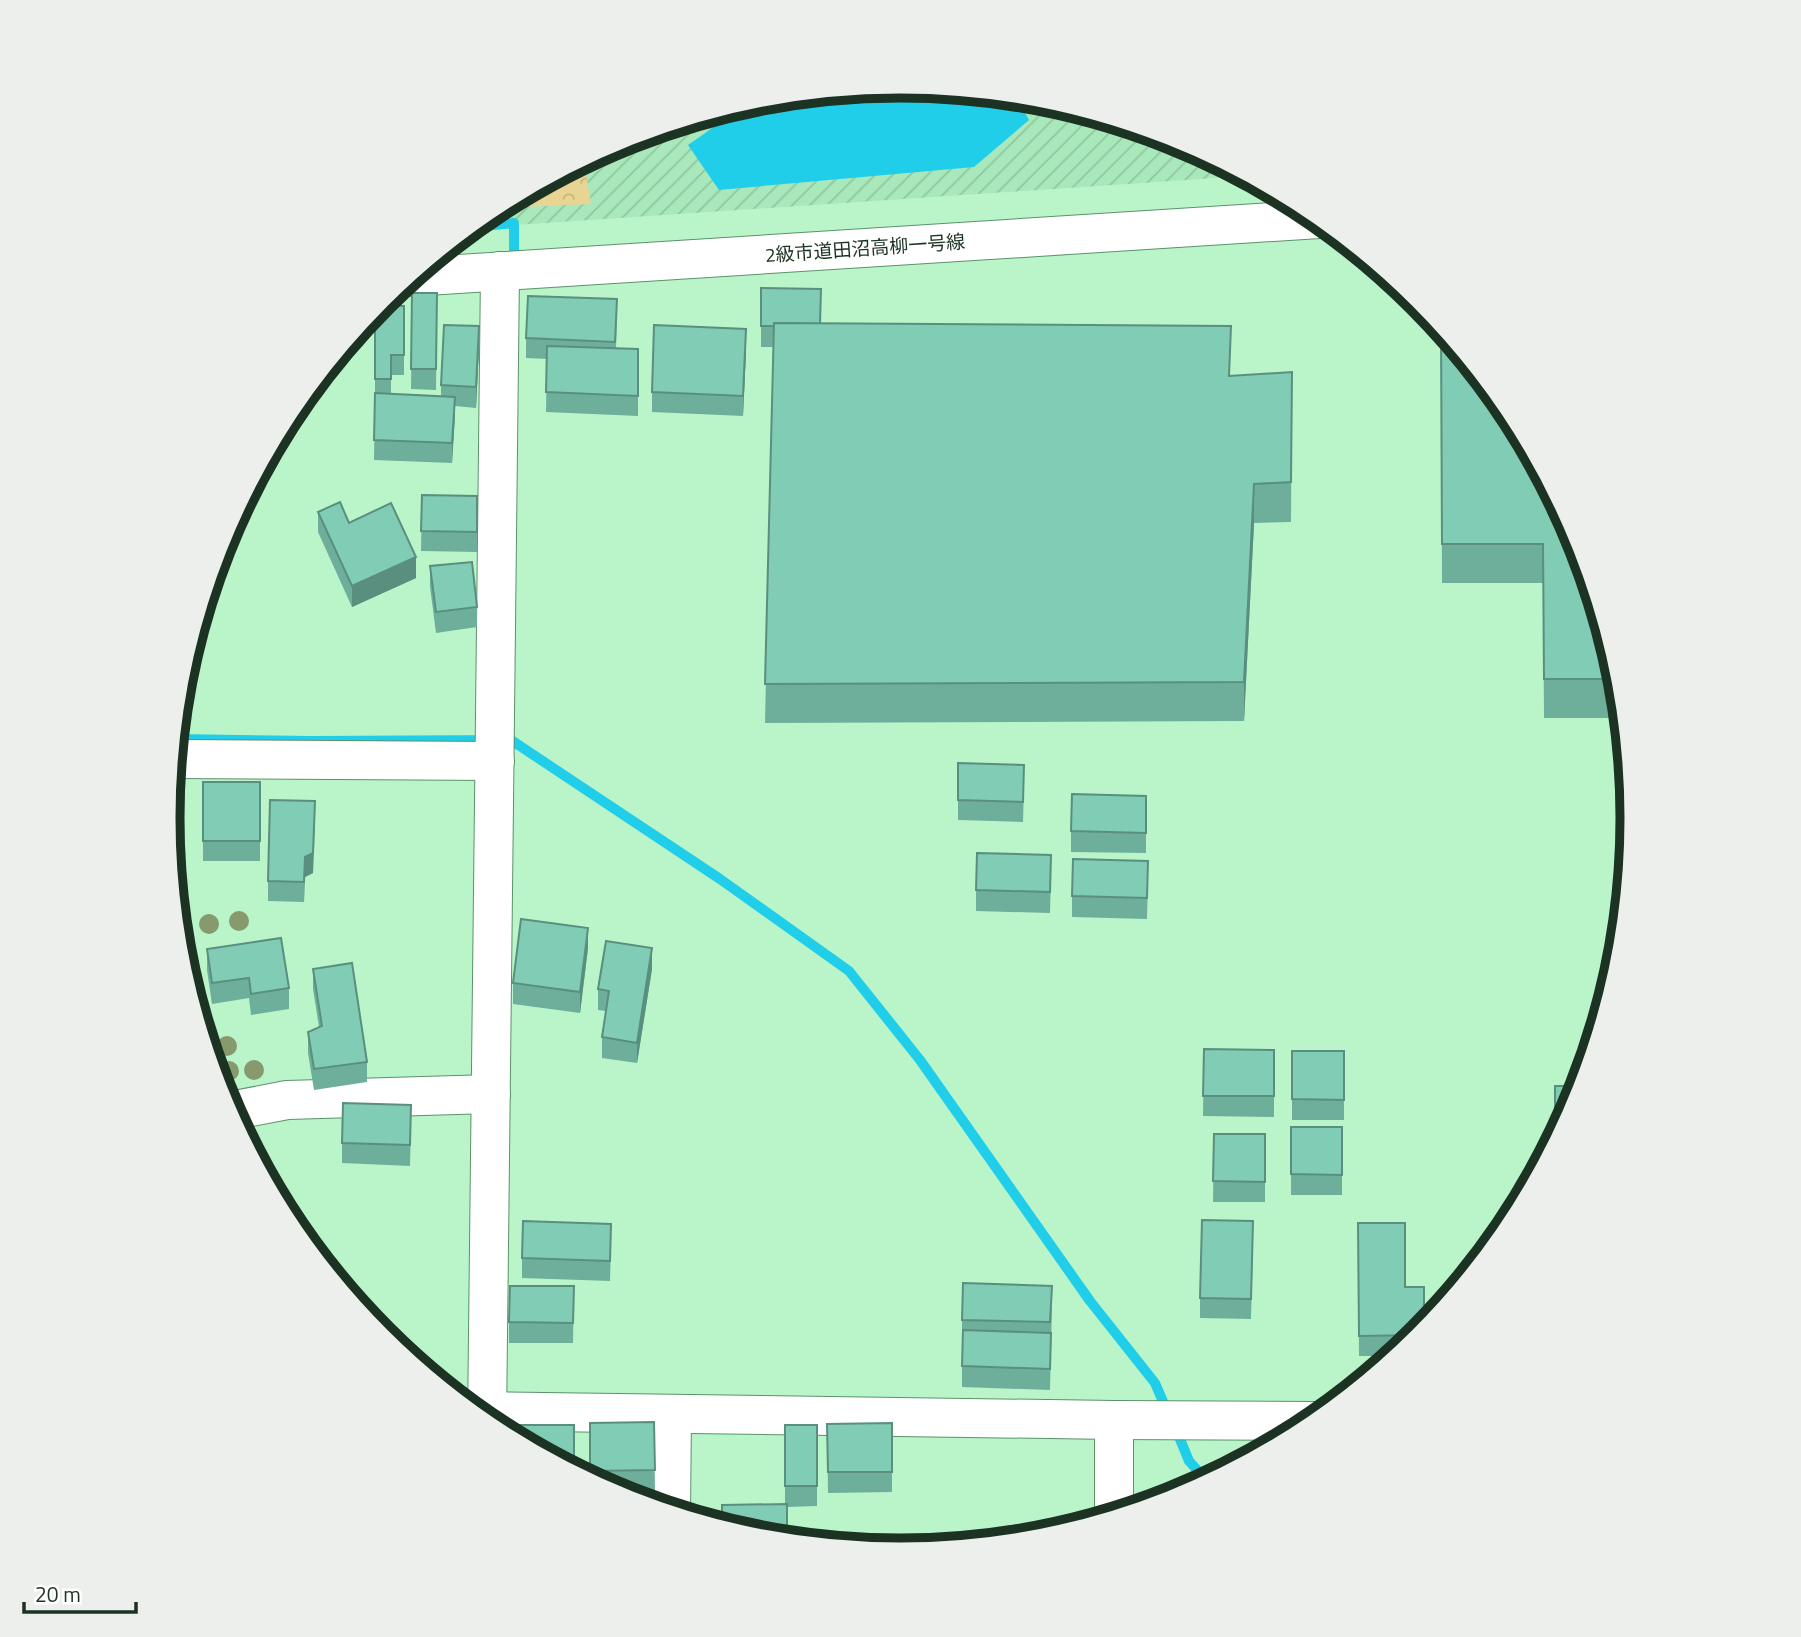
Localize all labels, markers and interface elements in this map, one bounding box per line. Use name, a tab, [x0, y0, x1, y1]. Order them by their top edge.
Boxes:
street label: 2級市道田沼高柳一号線	[764, 226, 966, 269]
scale bar	[24, 1570, 136, 1614]
text: 20 m	[35, 1578, 81, 1610]

